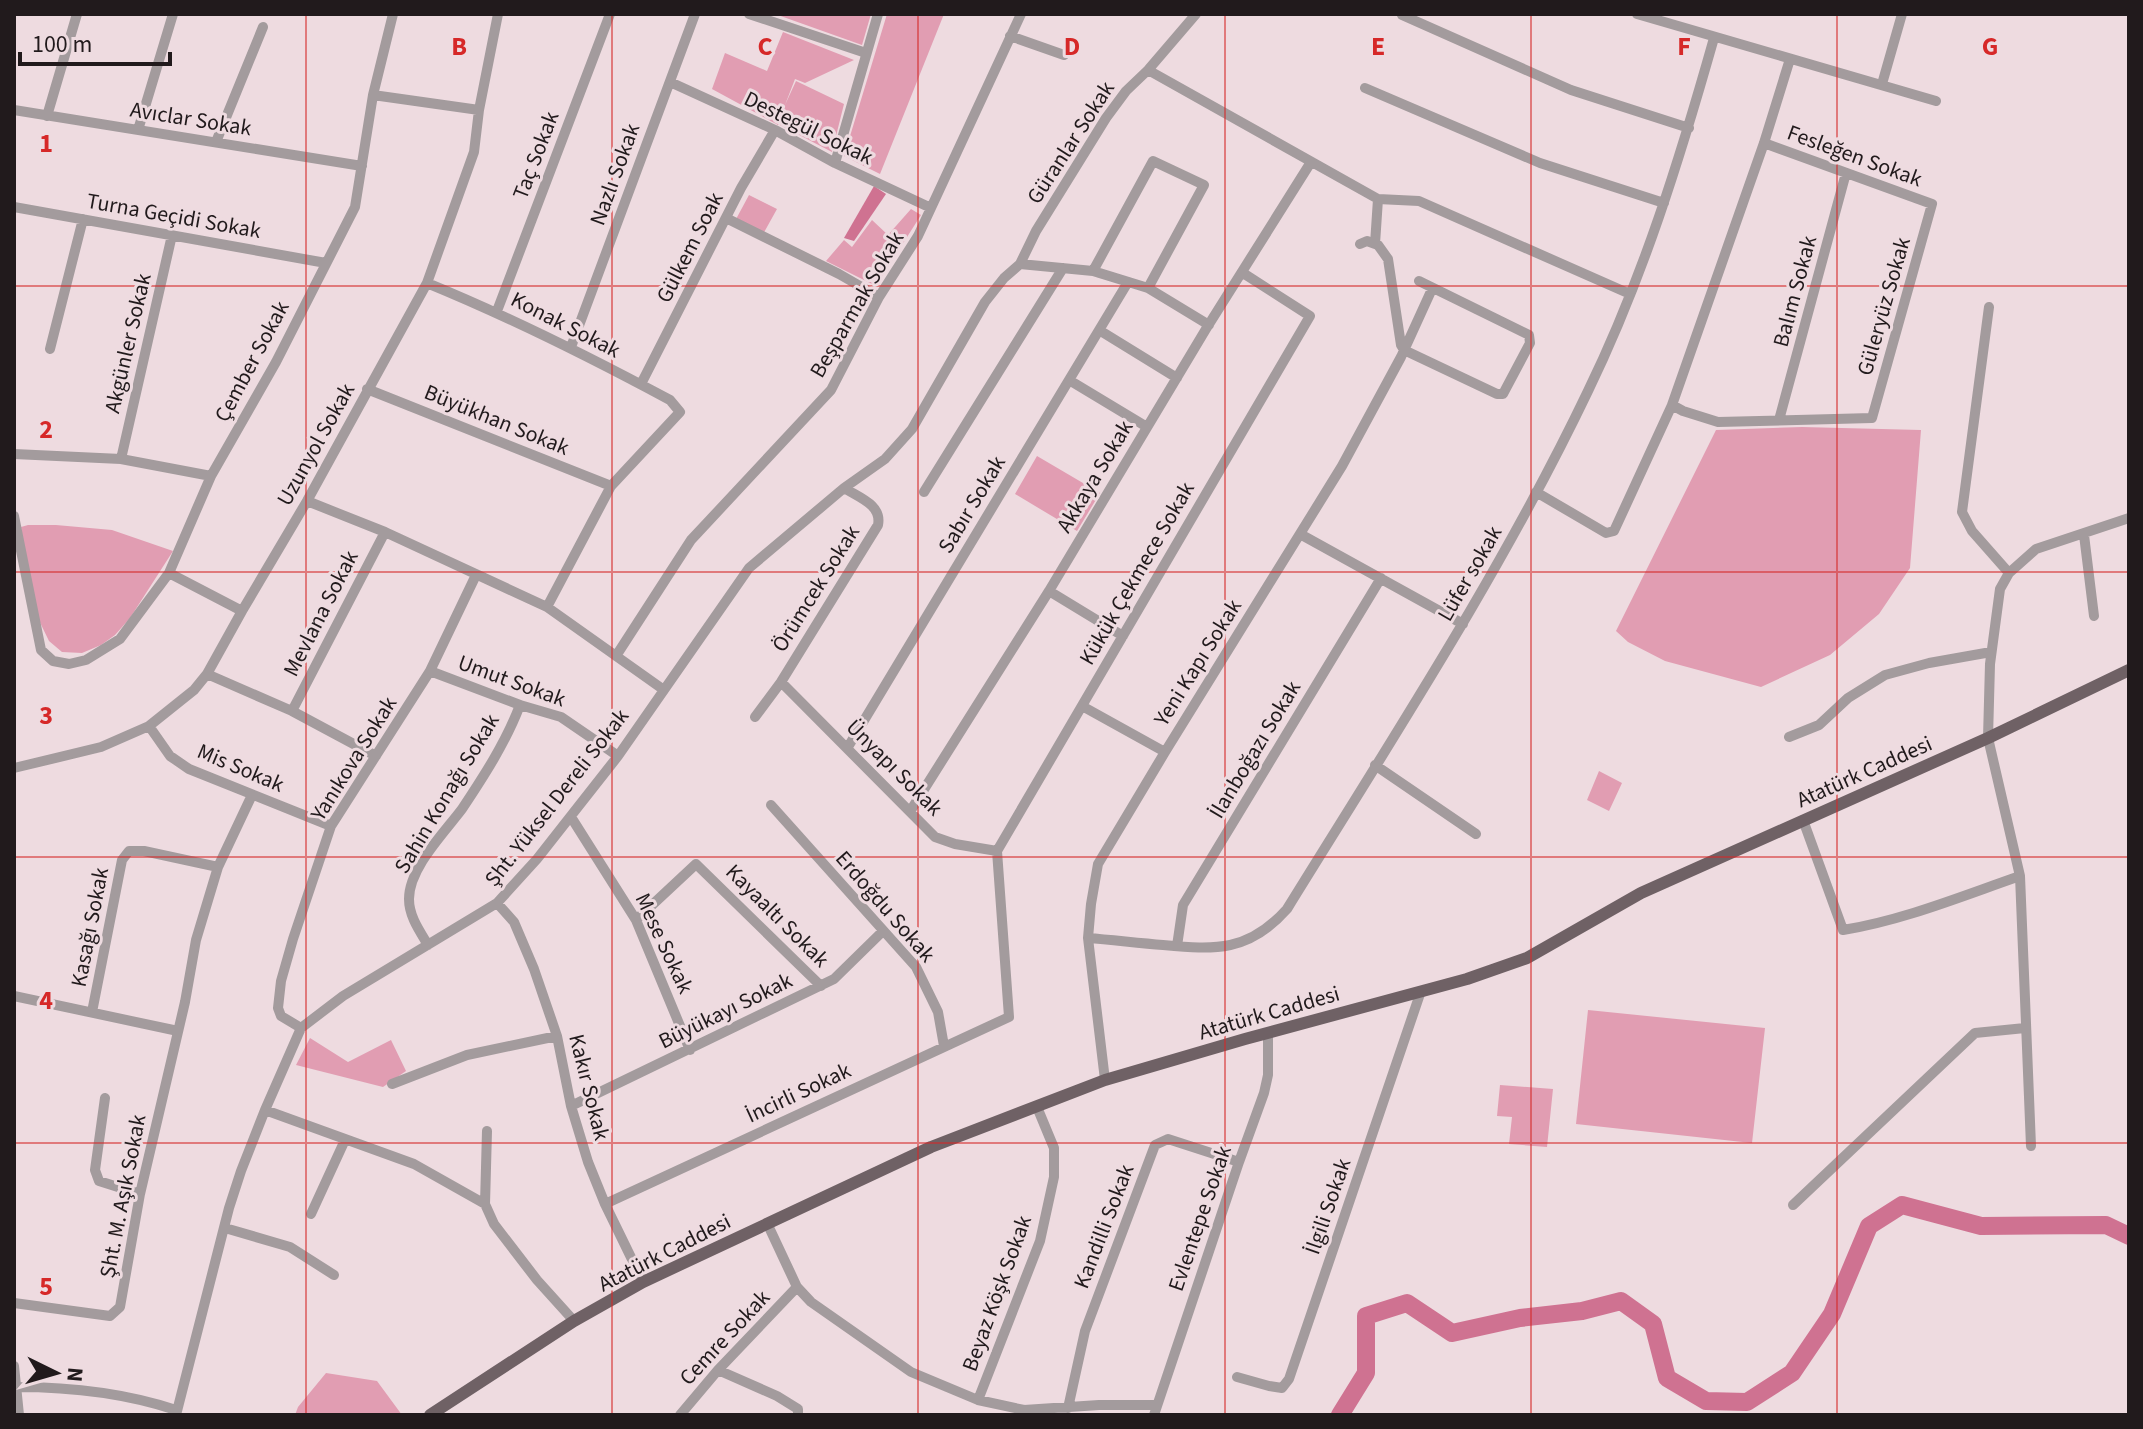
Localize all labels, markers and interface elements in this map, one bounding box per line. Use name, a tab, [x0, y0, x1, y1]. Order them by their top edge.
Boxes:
scale bar	[20, 16, 170, 66]
text: 100 m	[32, 27, 92, 62]
text: B	[451, 28, 467, 65]
text: C	[757, 28, 773, 65]
text: D	[1064, 28, 1080, 65]
text: E	[1371, 28, 1385, 65]
text: F	[1677, 28, 1691, 65]
text: G	[1982, 28, 1998, 65]
street label: Güranlar Sokak	[1019, 75, 1123, 210]
street label: Destegül Sokak	[738, 83, 879, 173]
street label: Avıclar Sokak	[128, 94, 254, 144]
street label: Taç Sokak	[505, 107, 567, 204]
street label: Fesleğen Sokak	[1783, 117, 1927, 195]
street label: Nazlı Sokak	[582, 119, 648, 230]
text: 1	[39, 125, 53, 162]
street label: Turna Geçidi Sokak	[84, 185, 263, 247]
street label: Gülkem Soak	[648, 186, 732, 308]
street label: Beşparmak Sokak	[802, 225, 912, 384]
street label: Balım Sokak	[1765, 232, 1825, 350]
street label: Güleryüz Sokak	[1849, 233, 1919, 379]
street label: Akgünler Sokak	[96, 270, 160, 416]
street label: Konak Sokak	[505, 284, 626, 366]
street label: Çember Sokak	[206, 295, 297, 428]
street label: Büyükhan Sokak	[419, 376, 574, 464]
street label: Uzunyol Sokak	[269, 377, 363, 512]
text: 2	[39, 411, 53, 448]
street label: Akkaya Sokak	[1049, 414, 1141, 539]
street label: Sabır Sokak	[930, 450, 1014, 559]
street label: Kükük Çekmece Sokak	[1071, 476, 1203, 671]
street label: Örümcek Sokak	[764, 519, 868, 658]
street label: Lüfer sokak	[1430, 520, 1510, 627]
street label: Mevlana Sokak	[275, 545, 366, 682]
street label: Yeni Kapı Sokak	[1145, 593, 1250, 733]
street label: Umut Sokak	[453, 647, 570, 715]
street label: İlanboğazı Sokak	[1201, 674, 1309, 825]
street label: Yanıkova Sokak	[302, 690, 405, 828]
text: 3	[39, 697, 53, 734]
street label: Şht. Yüksel Dereli Sokak	[477, 702, 637, 894]
street label: Sahin Konağı Sokak	[386, 707, 507, 880]
street label: Ünyapı Sokak	[839, 712, 950, 823]
street label: Atatürk Caddesi	[1792, 728, 1937, 816]
street label: Mis Sokak	[192, 735, 289, 801]
street label: Erdoğdu Sokak	[828, 844, 943, 970]
street label: Kayaaltı Sokak	[718, 857, 836, 975]
street label: Kasağı Sokak	[63, 864, 117, 990]
street label: Mese Sokak	[627, 888, 701, 999]
street label: Büyükayı Sokak	[653, 965, 798, 1057]
street label: Atatürk Caddesi	[1195, 978, 1344, 1048]
text: 4	[39, 982, 53, 1019]
street label: Kakır Sokak	[560, 1031, 618, 1144]
street label: İncirli Sokak	[741, 1055, 856, 1131]
street label: Şht. M. Aşık Sokak	[91, 1112, 155, 1281]
street label: Evlentepe Sokak	[1160, 1141, 1240, 1295]
street label: İlgili Sokak	[1297, 1154, 1359, 1259]
street label: Kandilli Sokak	[1066, 1159, 1142, 1293]
street label: Atatürk Caddesi	[592, 1206, 736, 1300]
street label: Beyaz Köşk Sokak	[954, 1211, 1040, 1376]
text: 5	[39, 1268, 53, 1305]
street label: Cemre Sokak	[672, 1283, 778, 1393]
north arrow	[16, 1333, 96, 1413]
text: N	[58, 1366, 92, 1383]

